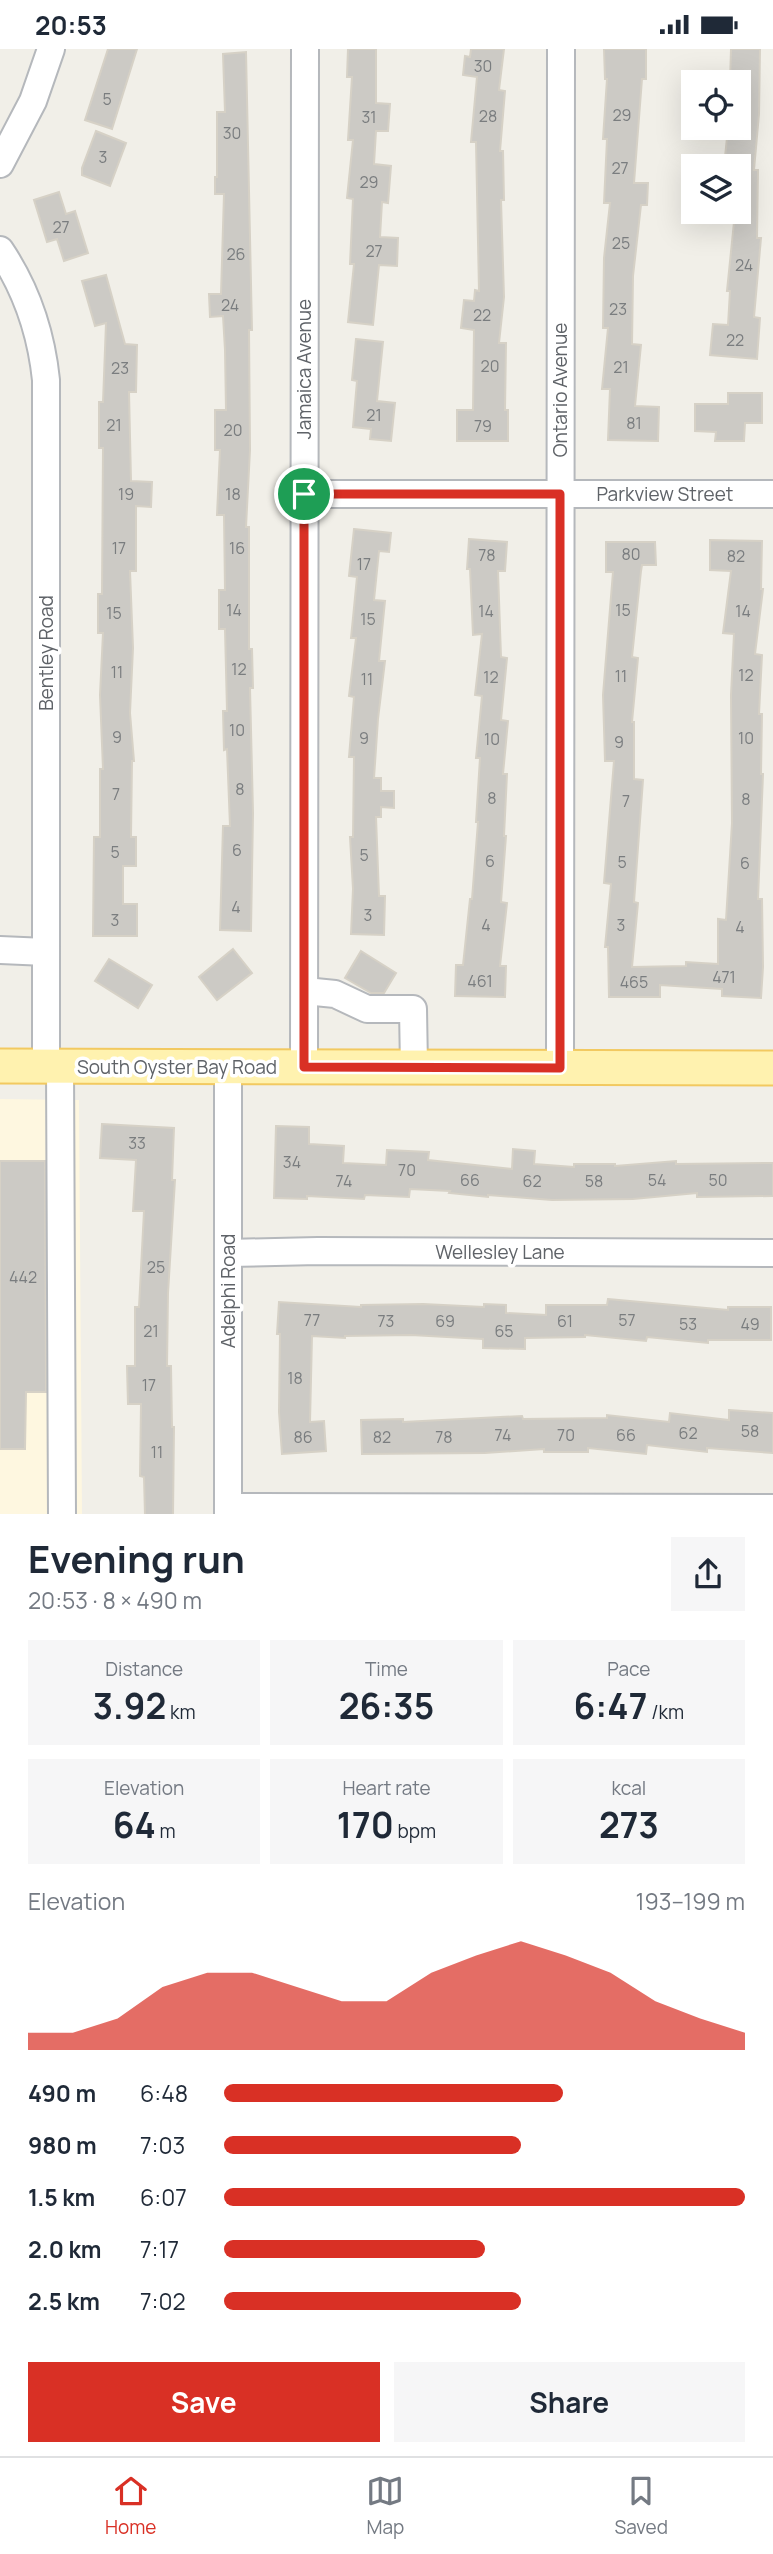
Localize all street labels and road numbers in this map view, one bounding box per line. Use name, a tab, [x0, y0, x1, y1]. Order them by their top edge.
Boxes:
street label: Jamaica Avenue	[291, 299, 317, 439]
street label: Ontario Avenue	[547, 323, 573, 457]
street label: Parkview Street	[597, 481, 733, 507]
street label: Bentley Road	[33, 595, 59, 711]
street label: South Oyster Bay Road	[77, 1054, 277, 1080]
street label: Adelphi Road	[215, 1234, 241, 1348]
street label: Wellesley Lane	[435, 1239, 565, 1265]

